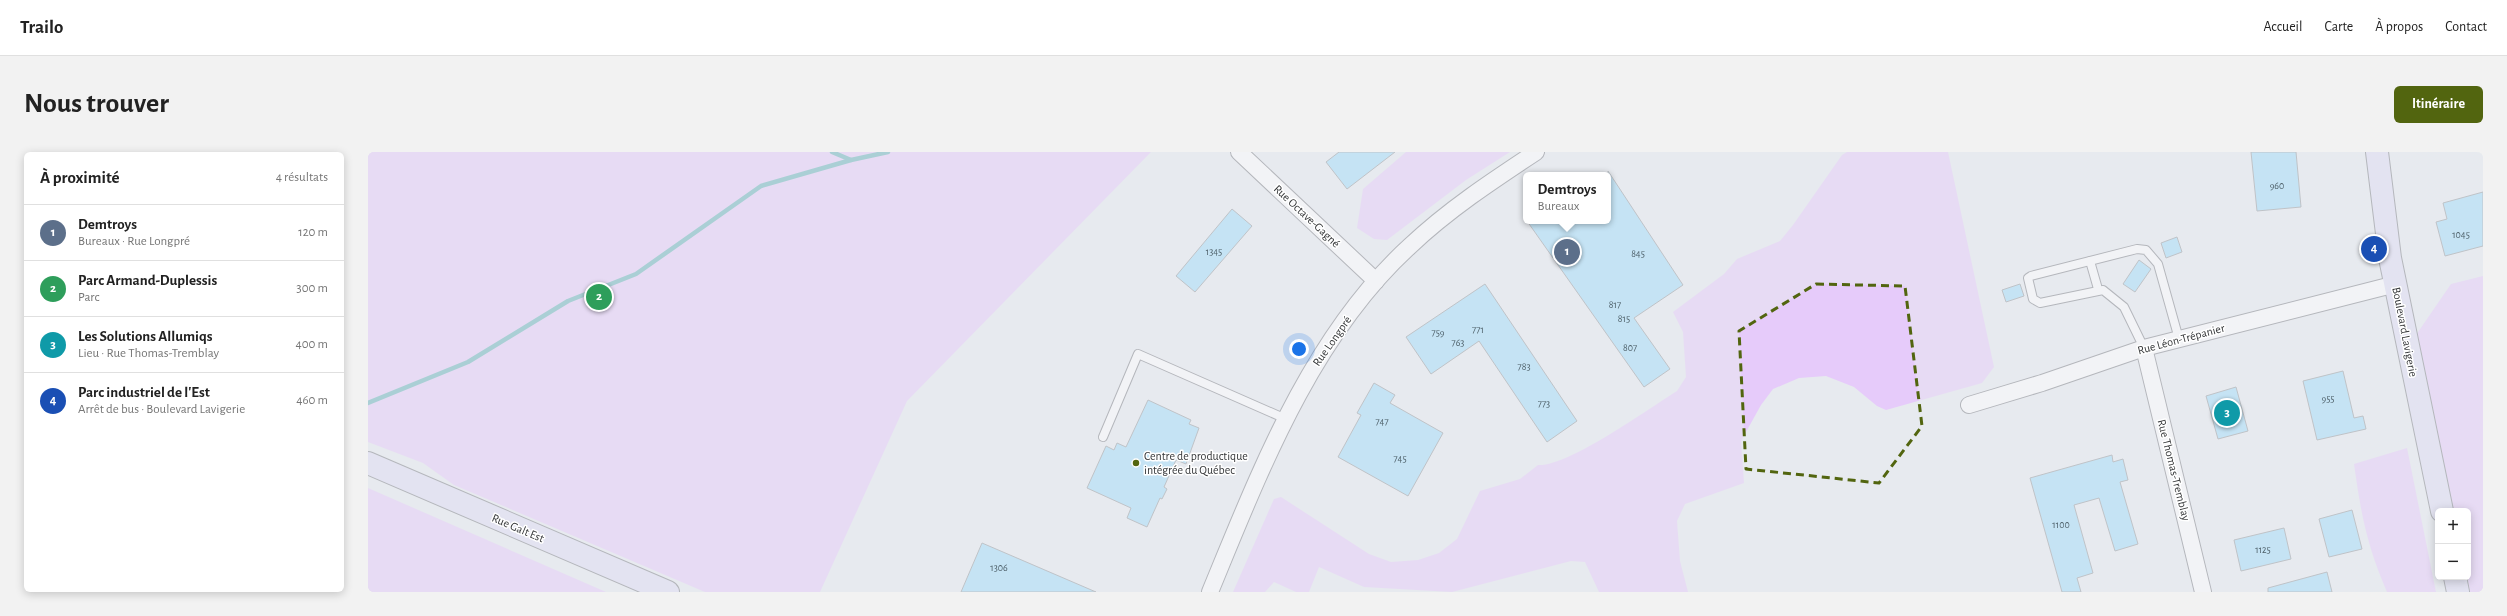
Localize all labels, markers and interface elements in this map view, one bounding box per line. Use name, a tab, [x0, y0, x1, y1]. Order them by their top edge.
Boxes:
text: Trailo	[20, 18, 63, 37]
text: Accueil	[2263, 20, 2302, 34]
text: Carte	[2324, 20, 2353, 34]
text: À propos	[2375, 20, 2423, 34]
text: Contact	[2445, 20, 2487, 34]
button: Itinéraire	[2394, 86, 2483, 123]
text: Nous trouver	[24, 90, 169, 118]
text: À proximité	[40, 169, 120, 186]
text: 4 résultats	[276, 171, 328, 184]
popup	[1523, 172, 1611, 224]
house number: 960	[2270, 181, 2284, 191]
street label: Rue Octave-Gagné	[1272, 182, 1342, 250]
text: Demtroys	[1538, 182, 1596, 197]
text: Bureaux	[1538, 200, 1579, 213]
text: Demtroys	[78, 217, 137, 232]
text: 1	[51, 226, 55, 239]
text: 120 m	[298, 226, 328, 239]
house number: 1045	[2452, 230, 2470, 240]
pin: 4	[2361, 234, 2387, 264]
text: Bureaux · Rue Longpré	[78, 235, 190, 248]
pin: 1	[1554, 237, 1580, 267]
house number: 1345	[1206, 247, 1222, 257]
house number: 845	[1631, 249, 1645, 259]
text: Parc Armand-Duplessis	[78, 273, 217, 288]
text: 2	[50, 282, 56, 295]
text: 300 m	[296, 282, 328, 295]
pin: 2	[586, 282, 612, 312]
street label: Boulevard Lavigerie	[2390, 286, 2420, 378]
text: Parc	[78, 291, 100, 304]
house number: 817	[1609, 300, 1621, 310]
street label: Rue Longpré	[1310, 314, 1354, 368]
house number: 815	[1618, 314, 1630, 324]
street label: Rue Léon-Trépanier	[2136, 322, 2226, 356]
house number: 771	[1472, 325, 1484, 335]
house number: 759	[1431, 328, 1445, 338]
text: Les Solutions Allumiqs	[78, 329, 213, 344]
text: 3	[50, 338, 56, 351]
text: 400 m	[295, 338, 328, 351]
house number: 763	[1452, 338, 1465, 348]
your location	[1289, 339, 1309, 359]
house number: 807	[1623, 343, 1637, 353]
text: Lieu · Rue Thomas-Tremblay	[78, 347, 219, 360]
house number: 783	[1517, 362, 1531, 372]
text: Parc industriel de l'Est	[78, 385, 210, 400]
text: 4	[50, 394, 56, 407]
text: 460 m	[296, 394, 328, 407]
house number: 955	[2321, 394, 2335, 404]
pin: 3	[2214, 398, 2240, 428]
house number: 773	[1538, 399, 1550, 409]
text: Arrêt de bus · Boulevard Lavigerie	[78, 403, 245, 416]
house number: 747	[1375, 417, 1389, 427]
street label: Rue Thomas-Tremblay	[2155, 418, 2192, 522]
place label: Centre de productique intégrée du Québec	[1144, 450, 1248, 477]
house number: 745	[1393, 454, 1407, 464]
marker: Centre de productique intégrée du Québec	[1131, 458, 1141, 468]
map controls	[2435, 508, 2471, 580]
button: +	[2435, 508, 2471, 544]
street label: Rue Galt Est	[490, 512, 546, 544]
house number: 1100	[2052, 520, 2070, 530]
button: −	[2435, 544, 2471, 580]
house number: 1125	[2255, 545, 2271, 555]
house number: 1306	[990, 563, 1008, 573]

